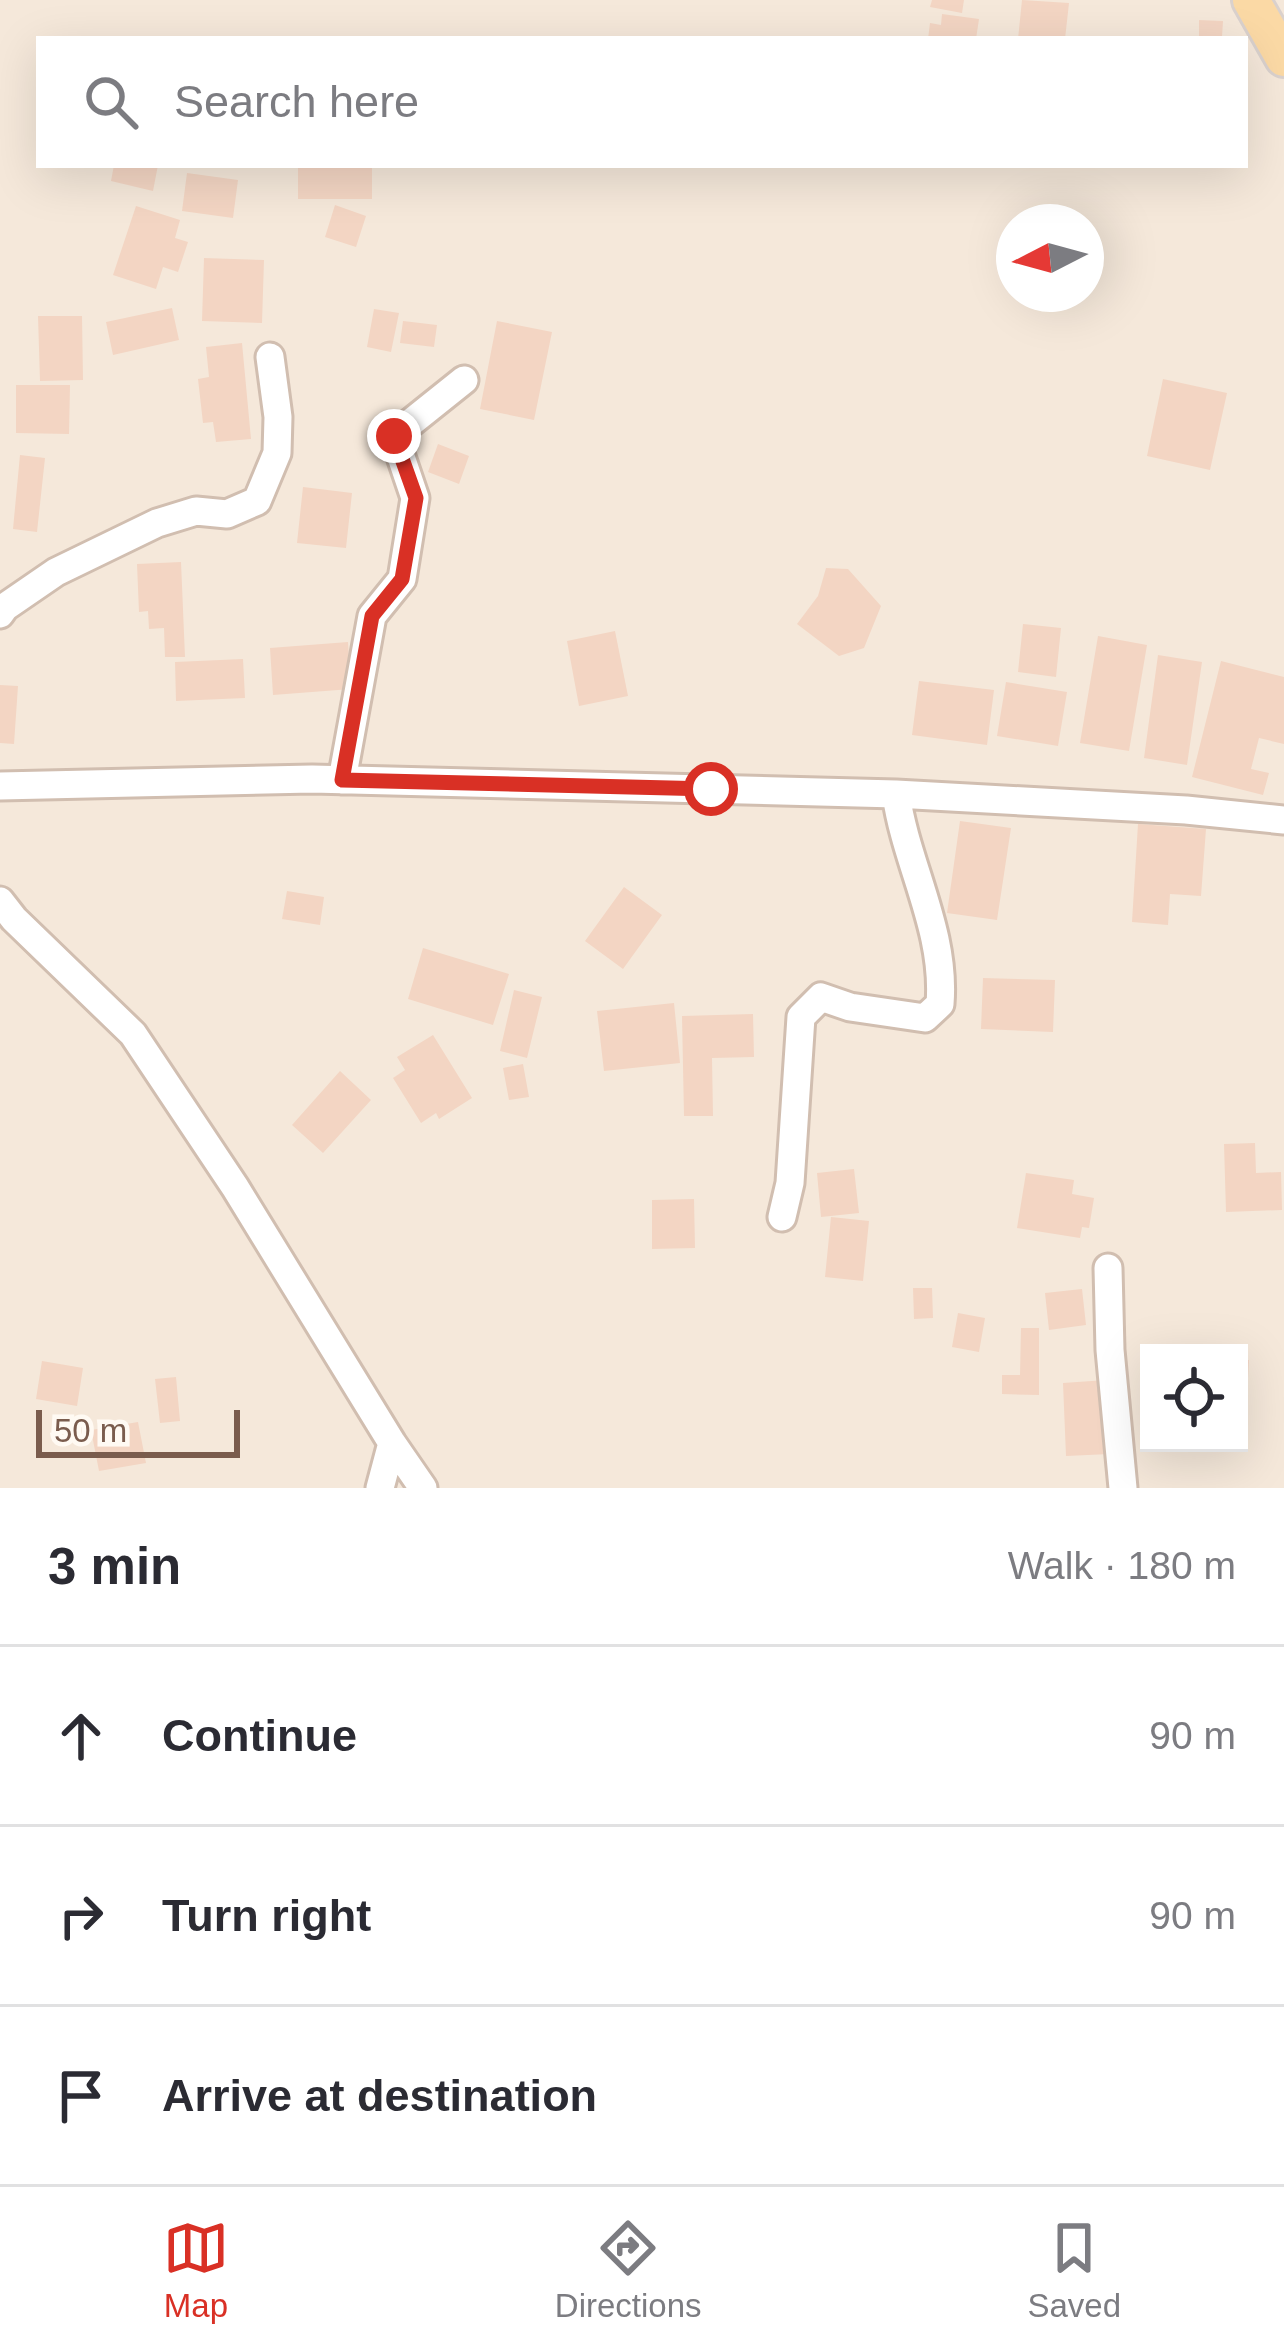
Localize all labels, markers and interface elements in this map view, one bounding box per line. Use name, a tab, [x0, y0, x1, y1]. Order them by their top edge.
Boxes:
search box	[36, 36, 1248, 168]
icon: search	[78, 69, 144, 135]
text: Search here	[174, 76, 419, 127]
north arrow	[996, 204, 1104, 312]
route end	[367, 409, 421, 463]
route start	[684, 762, 738, 816]
map controls	[1140, 1344, 1248, 1452]
button: locate	[1140, 1344, 1248, 1452]
scale bar	[36, 1404, 240, 1457]
text: 50 m	[54, 1412, 127, 1449]
text: 3 min	[48, 1538, 181, 1595]
text: Walk · 180 m	[1008, 1544, 1236, 1587]
icon: ahead	[48, 1703, 114, 1769]
text: Continue	[162, 1710, 357, 1761]
text: 90 m	[1149, 1714, 1236, 1757]
icon: right	[48, 1883, 114, 1949]
text: Turn right	[162, 1890, 371, 1941]
text: 90 m	[1149, 1894, 1236, 1937]
icon: arrive	[48, 2063, 114, 2129]
text: Arrive at destination	[162, 2070, 597, 2121]
tab: Map	[163, 2215, 229, 2325]
tab: Directions	[555, 2215, 702, 2325]
tab: Saved	[1027, 2215, 1121, 2325]

